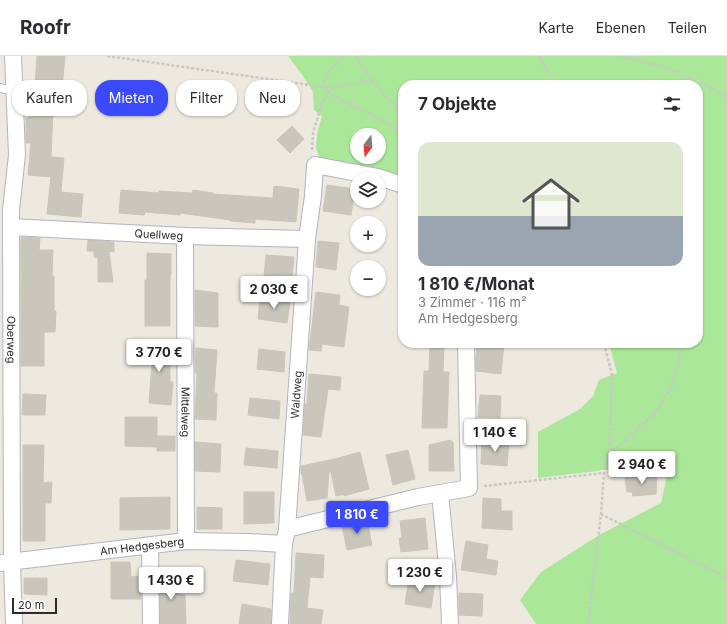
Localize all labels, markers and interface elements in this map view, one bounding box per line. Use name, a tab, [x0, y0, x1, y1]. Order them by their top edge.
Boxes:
text: Roofr	[20, 16, 71, 39]
text: Karte	[538, 19, 574, 36]
text: Ebenen	[596, 19, 646, 36]
text: Teilen	[668, 19, 707, 36]
chip: Kaufen	[12, 80, 87, 116]
chip: Mieten	[95, 80, 168, 116]
chip: Filter	[176, 80, 237, 116]
chip: Neu	[245, 80, 300, 116]
icon: filters	[661, 93, 683, 115]
text: 7 Objekte	[418, 94, 497, 114]
north arrow	[350, 128, 386, 164]
map controls	[350, 128, 386, 296]
icon: home	[515, 168, 587, 240]
button: layers	[350, 172, 386, 208]
button: +	[350, 216, 386, 252]
street label: Quellweg	[134, 226, 183, 243]
button: −	[350, 260, 386, 296]
text: 1 810 €/Monat	[418, 274, 534, 294]
pin: 2 030 €	[237, 276, 311, 310]
text: 2 030 €	[249, 281, 299, 297]
text: 3 Zimmer · 116 m²	[418, 294, 527, 310]
text: Am Hedgesberg	[418, 310, 518, 326]
street label: Oberweg	[4, 316, 18, 364]
pin: 3 770 €	[122, 339, 196, 373]
text: 3 770 €	[135, 344, 183, 360]
street label: Waldweg	[288, 370, 305, 419]
street label: Mittelweg	[178, 387, 193, 437]
pin: 1 140 €	[458, 419, 532, 453]
text: 1 140 €	[473, 424, 517, 440]
pin: 2 940 €	[605, 451, 679, 485]
text: 2 940 €	[617, 456, 667, 472]
pin: 1 810 €	[320, 501, 394, 535]
text: 1 810 €	[335, 506, 379, 522]
street label: Am Hedgesberg	[99, 534, 185, 558]
pin: 1 230 €	[383, 559, 457, 593]
text: 1 230 €	[397, 564, 443, 580]
pin: 1 430 €	[134, 567, 208, 601]
text: 1 430 €	[148, 572, 194, 588]
scale bar	[12, 596, 57, 615]
text: 20 m	[18, 598, 44, 612]

